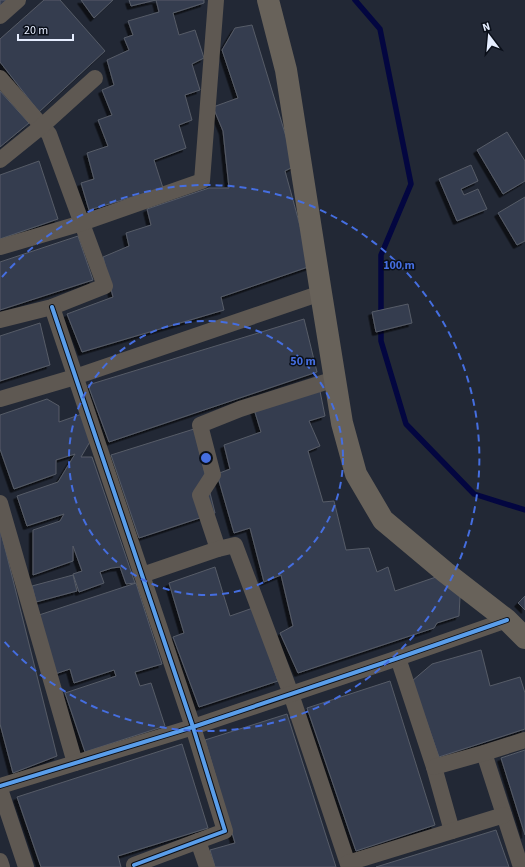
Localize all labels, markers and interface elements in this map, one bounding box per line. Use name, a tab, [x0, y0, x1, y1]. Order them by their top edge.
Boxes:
scale bar	[18, 16, 73, 42]
north arrow	[469, 16, 509, 56]
text: N	[481, 19, 492, 35]
text: 20 m	[24, 22, 48, 39]
text: 100 m	[383, 257, 415, 274]
text: 50 m	[290, 353, 316, 370]
centre of rings	[199, 451, 213, 465]

